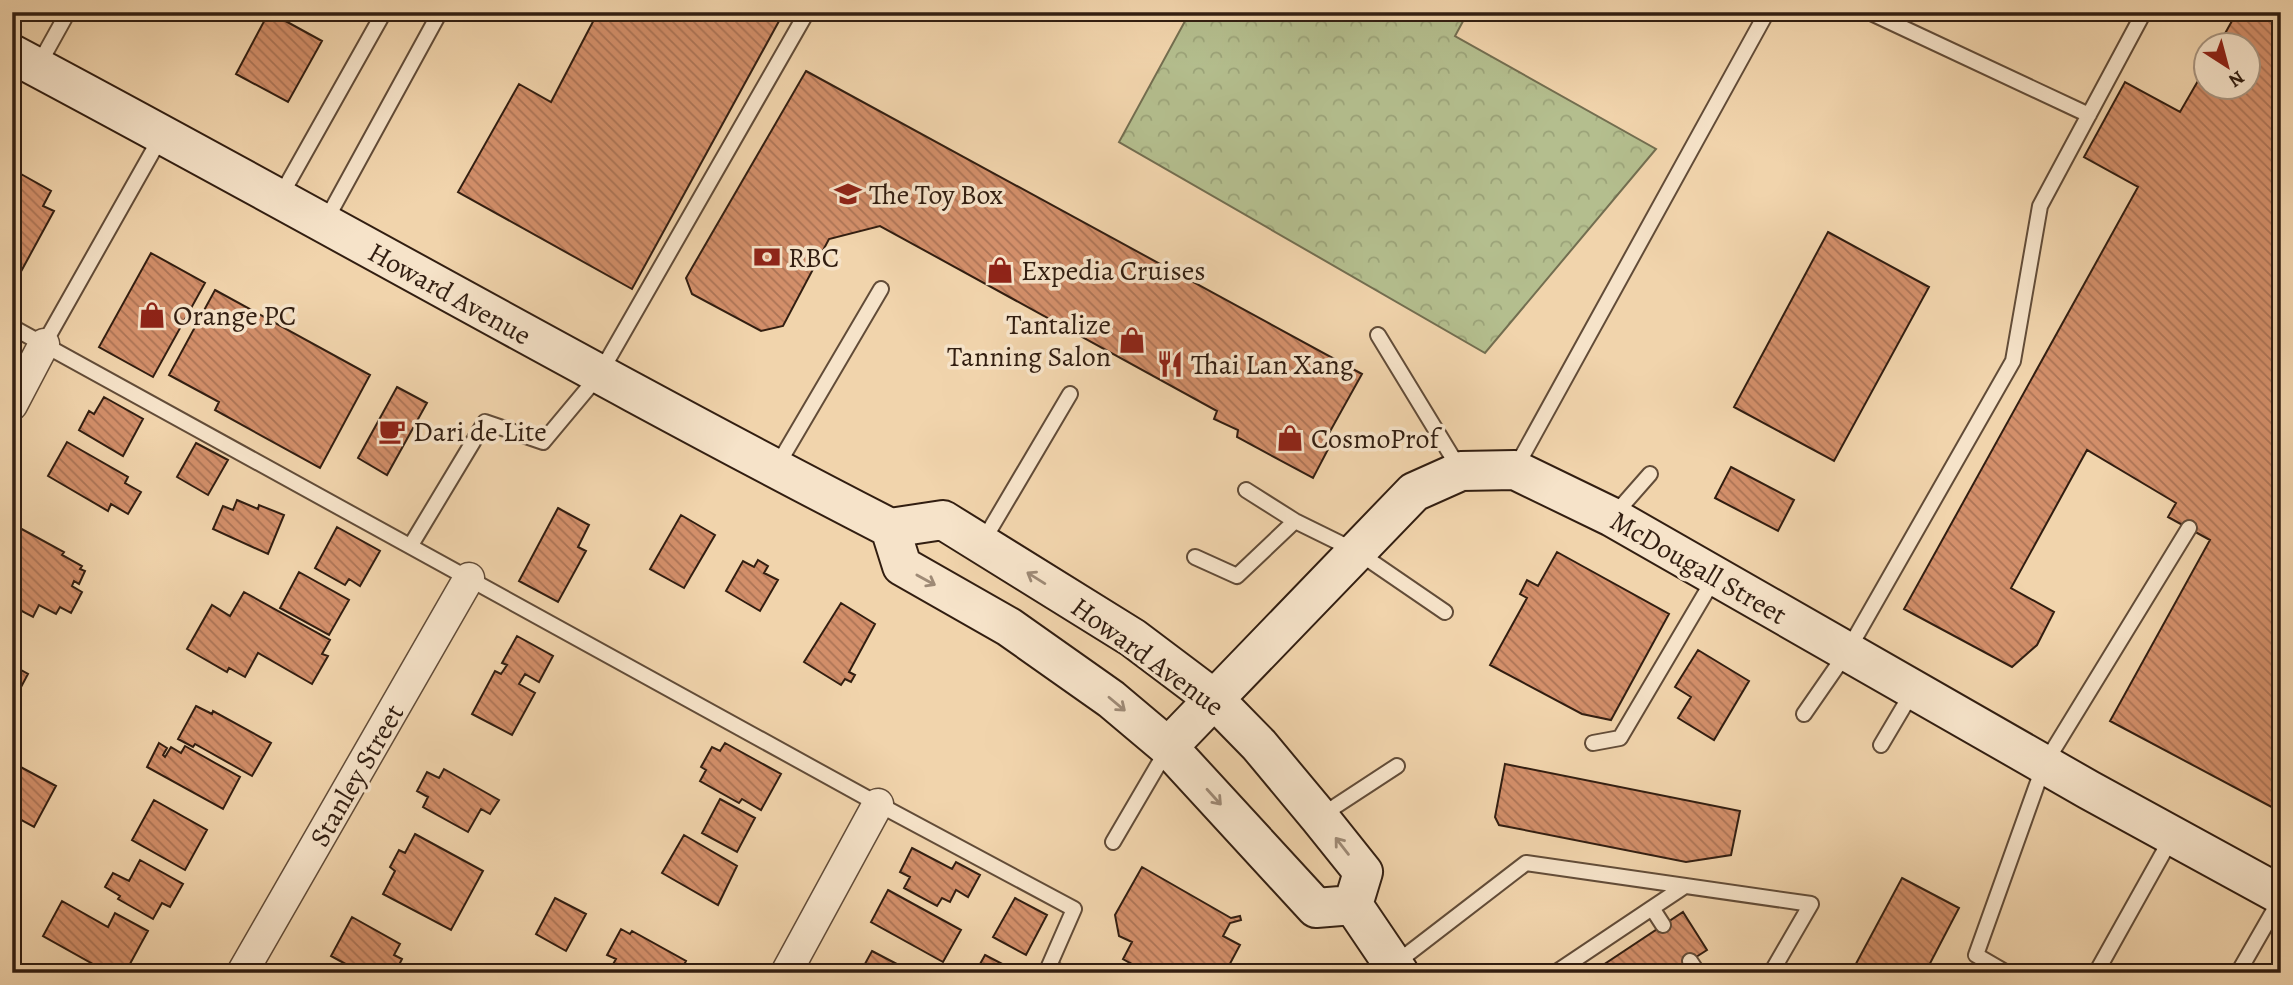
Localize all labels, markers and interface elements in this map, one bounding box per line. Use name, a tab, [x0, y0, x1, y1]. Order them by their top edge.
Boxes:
north arrow	[2192, 32, 2262, 102]
text: N	[2223, 64, 2250, 94]
place label: The Toy Box	[869, 176, 1004, 214]
school or university icon: The Toy Box	[833, 179, 863, 209]
street label: Howard Avenue	[361, 233, 538, 354]
place label: RBC	[788, 239, 839, 277]
bank icon: RBC	[752, 242, 782, 272]
place label: Expedia Cruises	[1021, 252, 1206, 290]
shop icon: Expedia Cruises	[985, 255, 1015, 285]
place label: Orange PC	[173, 297, 296, 335]
shop icon: Orange PC	[137, 300, 167, 330]
place label: Tantalize Tanning Salon	[947, 306, 1111, 376]
shop icon: Tantalize Tanning Salon	[1117, 325, 1147, 355]
place label: Thai Lan Xang	[1191, 346, 1354, 384]
restaurant icon: Thai Lan Xang	[1155, 349, 1185, 379]
place label: Dari de Lite	[413, 413, 547, 451]
cafe icon: Dari de Lite	[377, 416, 407, 446]
place label: CosmoProf	[1311, 420, 1442, 458]
shop icon: CosmoProf	[1275, 423, 1305, 453]
street label: McDougall Street	[1603, 502, 1794, 634]
one-way arrow	[1027, 570, 1047, 584]
one-way arrow	[916, 573, 936, 587]
street label: Howard Avenue	[1063, 588, 1232, 725]
one-way arrow	[1108, 695, 1126, 711]
street label: Stanley Street	[301, 697, 413, 854]
one-way arrow	[1206, 788, 1223, 805]
one-way arrow	[1335, 837, 1350, 855]

